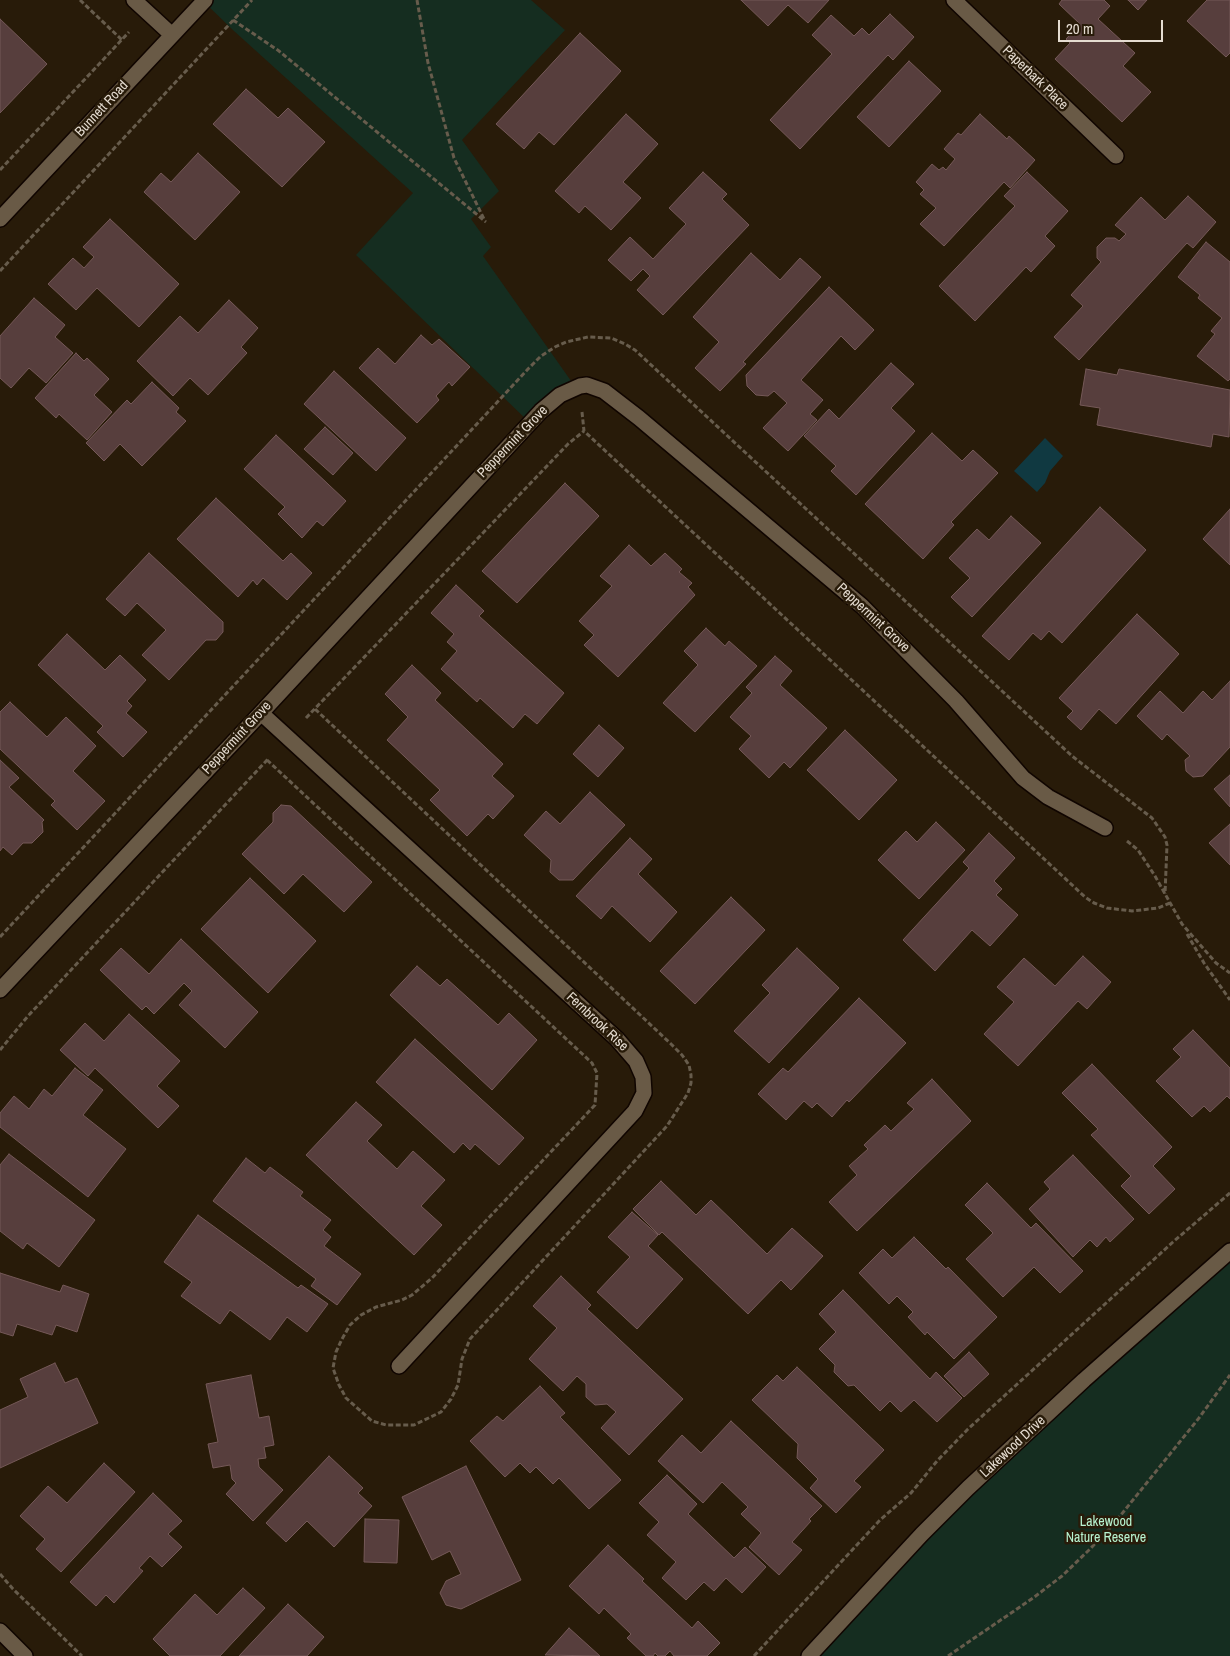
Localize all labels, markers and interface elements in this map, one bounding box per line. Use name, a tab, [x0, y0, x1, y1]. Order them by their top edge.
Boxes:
scale bar	[1060, 10, 1165, 42]
text: 20 m	[1066, 18, 1093, 39]
street label: Paperbark Place	[999, 42, 1071, 114]
street label: Bunnett Road	[72, 78, 132, 140]
street label: Peppermint Grove	[474, 402, 552, 482]
street label: Peppermint Grove	[833, 580, 913, 656]
street label: Peppermint Grove	[199, 698, 275, 778]
street label: Fernbrook Rise	[563, 989, 631, 1055]
street label: Lakewood Drive	[977, 1413, 1049, 1481]
park label: Lakewood Nature Reserve	[1066, 1514, 1146, 1546]

